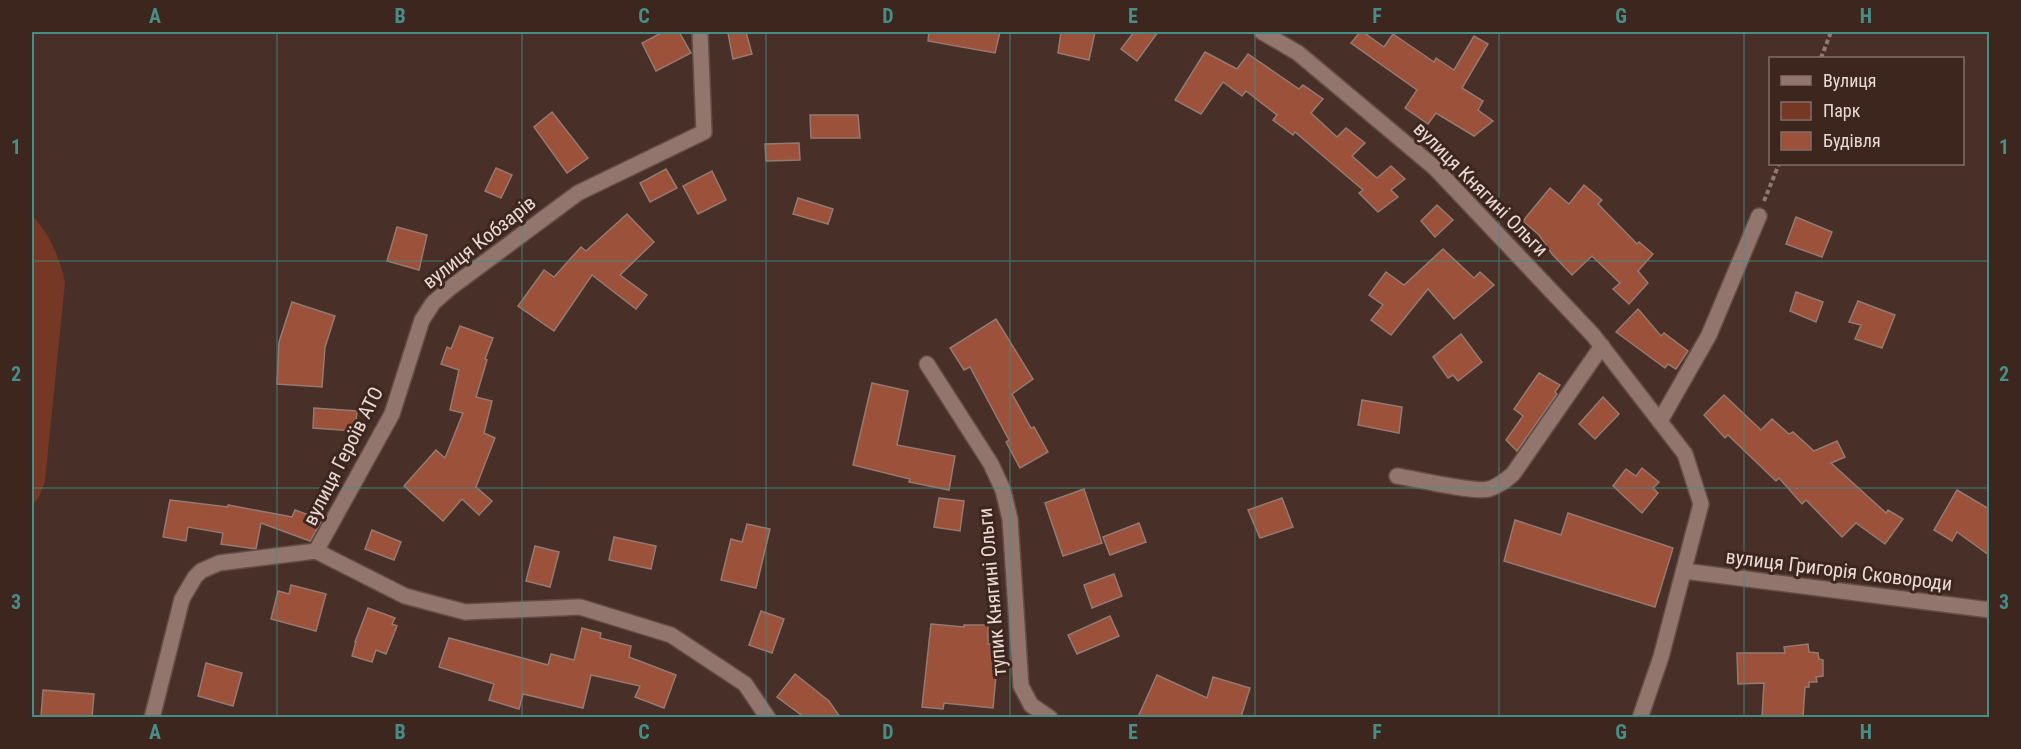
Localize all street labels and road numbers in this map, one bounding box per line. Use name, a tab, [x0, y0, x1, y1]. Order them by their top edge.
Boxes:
street label: вулиця Княгині Ольги	[1409, 117, 1553, 261]
street label: вулиця Кобзарів	[418, 190, 540, 294]
street label: вулиця Героїв АТО	[298, 383, 388, 529]
street label: тупик Княгині Ольги	[973, 507, 1011, 677]
street label: вулиця Григорія Сковороди	[1724, 544, 1954, 596]

